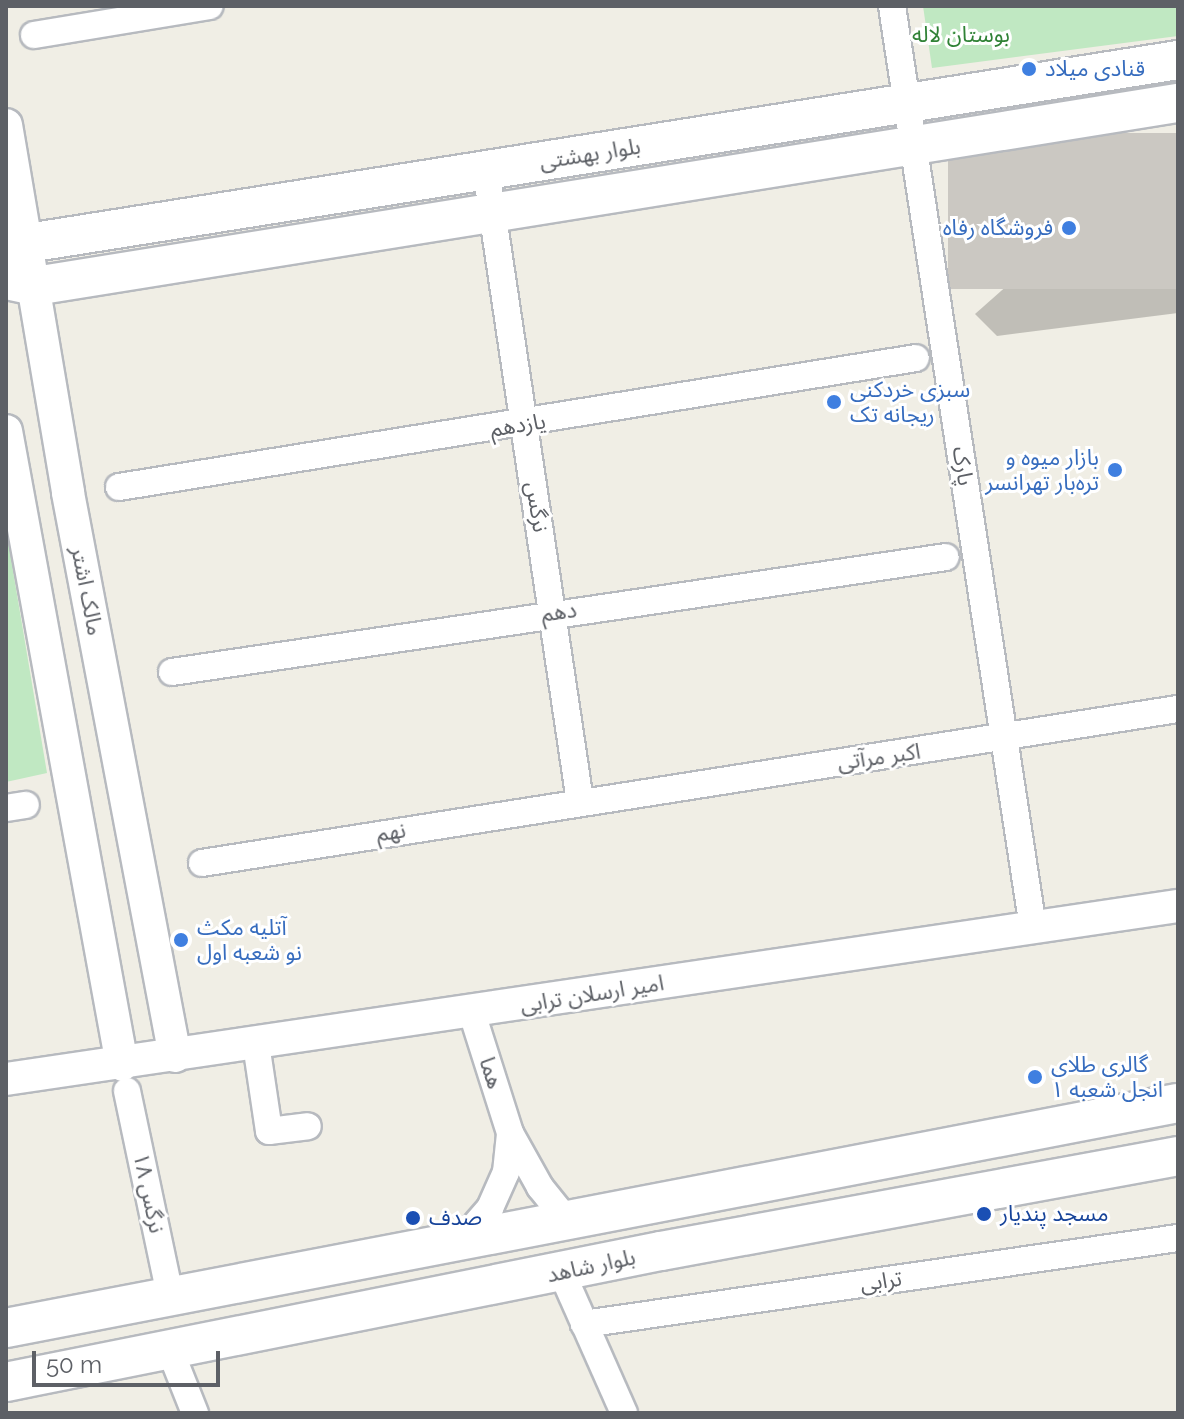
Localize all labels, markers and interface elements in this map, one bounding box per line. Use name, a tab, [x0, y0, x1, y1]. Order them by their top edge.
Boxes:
park label: بوستان لاله	[912, 22, 1010, 48]
place label: قنادی میلاد	[1045, 56, 1145, 82]
marker: قنادی میلاد	[1020, 60, 1038, 78]
street label: بلوار بهشتی	[538, 133, 642, 175]
place label: فروشگاه رفاه	[943, 215, 1053, 241]
marker: فروشگاه رفاه	[1060, 219, 1078, 237]
place label: سبزی خردکنی ریجانه تک	[850, 376, 970, 428]
marker: سبزی خردکنی ریجانه تک	[825, 393, 843, 411]
street label: یازدهم	[488, 408, 548, 442]
street label: پارک	[947, 444, 979, 488]
place label: بازار میوه و تره‌بار تهرانسر	[985, 444, 1099, 496]
marker: بازار میوه و تره‌بار تهرانسر	[1106, 461, 1124, 479]
street label: نرگس	[520, 480, 554, 534]
street label: مالک اشتر	[65, 544, 109, 638]
street label: دهم	[540, 596, 578, 628]
street label: اکبر مرآتی	[836, 738, 922, 776]
street label: نهم	[374, 817, 408, 847]
place label: آتلیه مکث نو شعبه اول	[197, 914, 302, 966]
marker: آتلیه مکث نو شعبه اول	[172, 931, 190, 949]
street label: امیر ارسلان ترابی	[518, 970, 666, 1018]
place label: گالری طلای انجل شعبه ۱	[1051, 1051, 1163, 1102]
street label: هما	[474, 1054, 508, 1092]
marker: گالری طلای انجل شعبه ۱	[1026, 1068, 1044, 1086]
street label: نرگس ۱۸	[128, 1150, 170, 1236]
place label: مسجد پندیار	[1000, 1201, 1108, 1227]
place label: صدف	[429, 1205, 482, 1231]
marker: مسجد پندیار	[975, 1205, 993, 1223]
marker: صدف	[404, 1209, 422, 1227]
street label: بلوار شاهد	[544, 1244, 638, 1288]
street label: ترابی	[858, 1265, 904, 1297]
scale bar	[36, 1335, 224, 1385]
text: 50 m	[46, 1350, 102, 1379]

